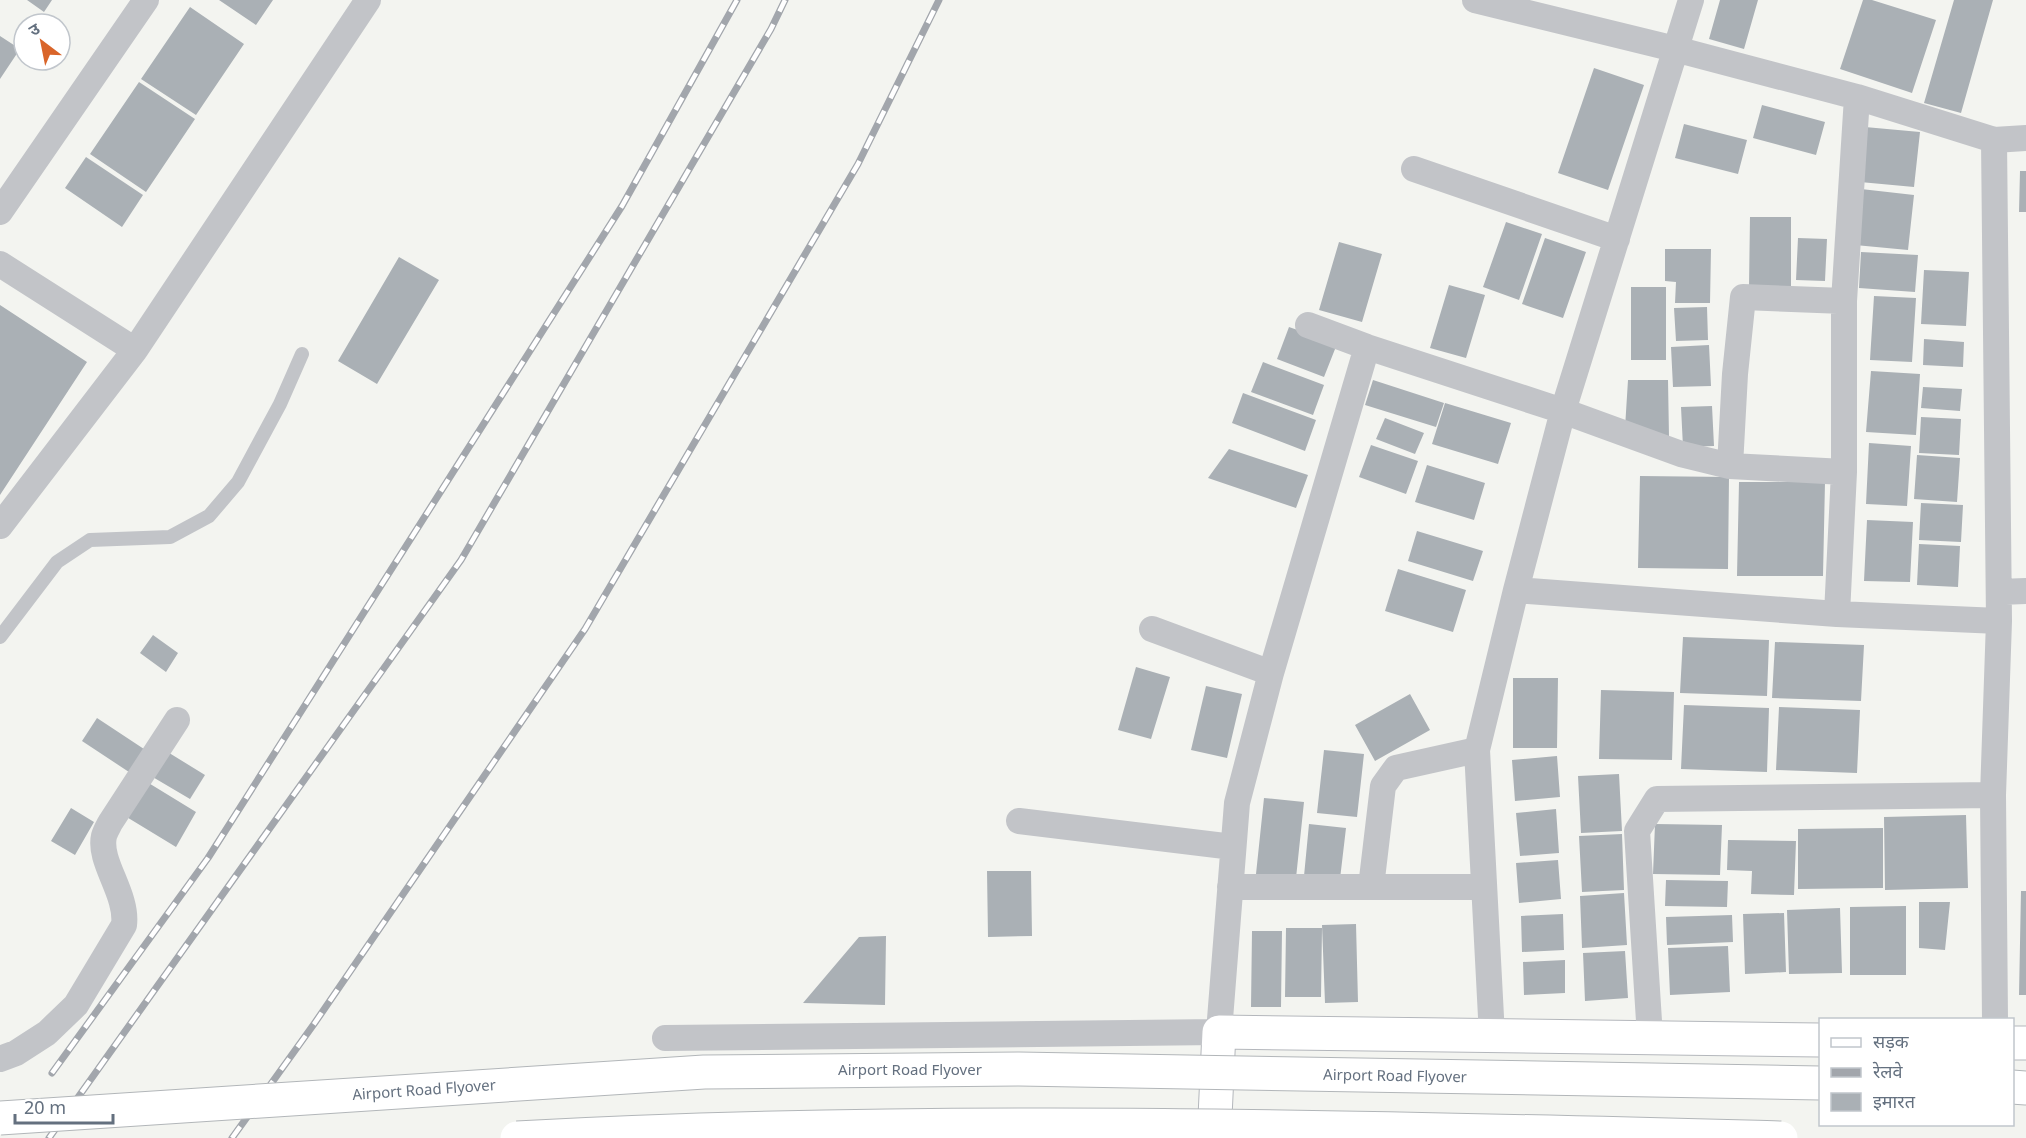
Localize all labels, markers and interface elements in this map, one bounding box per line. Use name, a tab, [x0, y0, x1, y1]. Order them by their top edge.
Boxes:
north arrow	[12, 12, 72, 72]
text: उ	[24, 17, 44, 41]
legend	[1819, 1018, 2014, 1126]
text: सड़क	[1873, 1029, 1910, 1053]
street label: Airport Road Flyover	[838, 1059, 982, 1079]
text: रेलवे	[1872, 1059, 1904, 1083]
street label: Airport Road Flyover	[1323, 1064, 1467, 1086]
street label: Airport Road Flyover	[352, 1074, 496, 1104]
scale bar	[15, 1087, 112, 1125]
text: इमारत	[1873, 1089, 1916, 1113]
text: 20 m	[24, 1095, 66, 1119]

